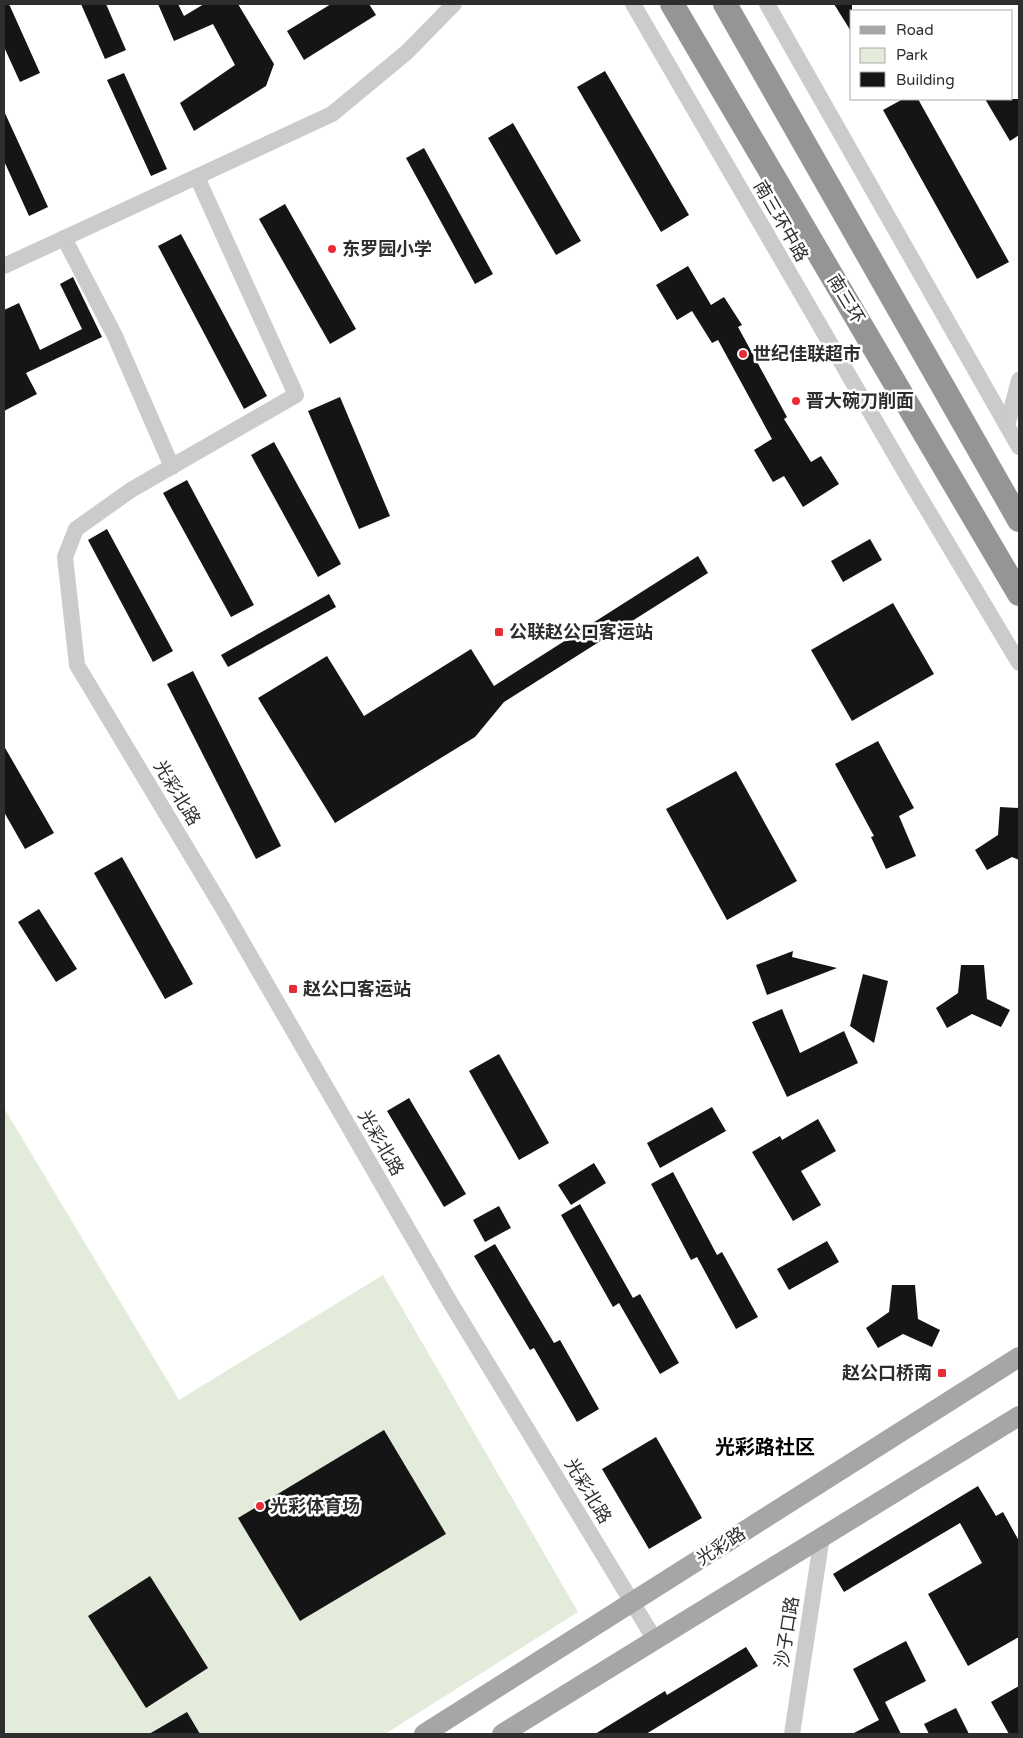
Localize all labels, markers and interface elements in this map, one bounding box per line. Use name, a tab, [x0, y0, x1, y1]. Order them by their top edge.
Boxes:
legend	[850, 10, 1013, 100]
text: Road	[896, 21, 934, 39]
text: Park	[896, 46, 928, 64]
text: Building	[896, 71, 955, 89]
street label: 南三环中路	[749, 177, 813, 265]
place label: 东罗园小学	[342, 238, 432, 260]
marker: 东罗园小学	[326, 243, 338, 255]
street label: 南三环	[823, 270, 869, 328]
place label: 世纪佳联超市	[753, 343, 861, 365]
marker: 世纪佳联超市	[737, 348, 749, 360]
place label: 晋大碗刀削面	[806, 390, 914, 412]
marker: 晋大碗刀削面	[790, 395, 802, 407]
place label: 公联赵公口客运站	[509, 621, 653, 643]
marker: 公联赵公口客运站	[493, 626, 505, 638]
street label: 光彩北路	[149, 756, 205, 830]
place label: 赵公口客运站	[303, 978, 411, 1000]
marker: 赵公口客运站	[287, 983, 299, 995]
street label: 光彩北路	[353, 1106, 409, 1180]
place label: 赵公口桥南	[842, 1362, 932, 1384]
marker: 赵公口桥南	[936, 1367, 948, 1379]
district label: 光彩路社区	[715, 1436, 815, 1460]
street label: 光彩北路	[560, 1454, 616, 1528]
place label: 光彩体育场	[270, 1495, 360, 1517]
marker: 光彩体育场	[254, 1500, 266, 1512]
street label: 光彩路	[692, 1522, 750, 1570]
street label: 沙子口路	[771, 1595, 803, 1669]

